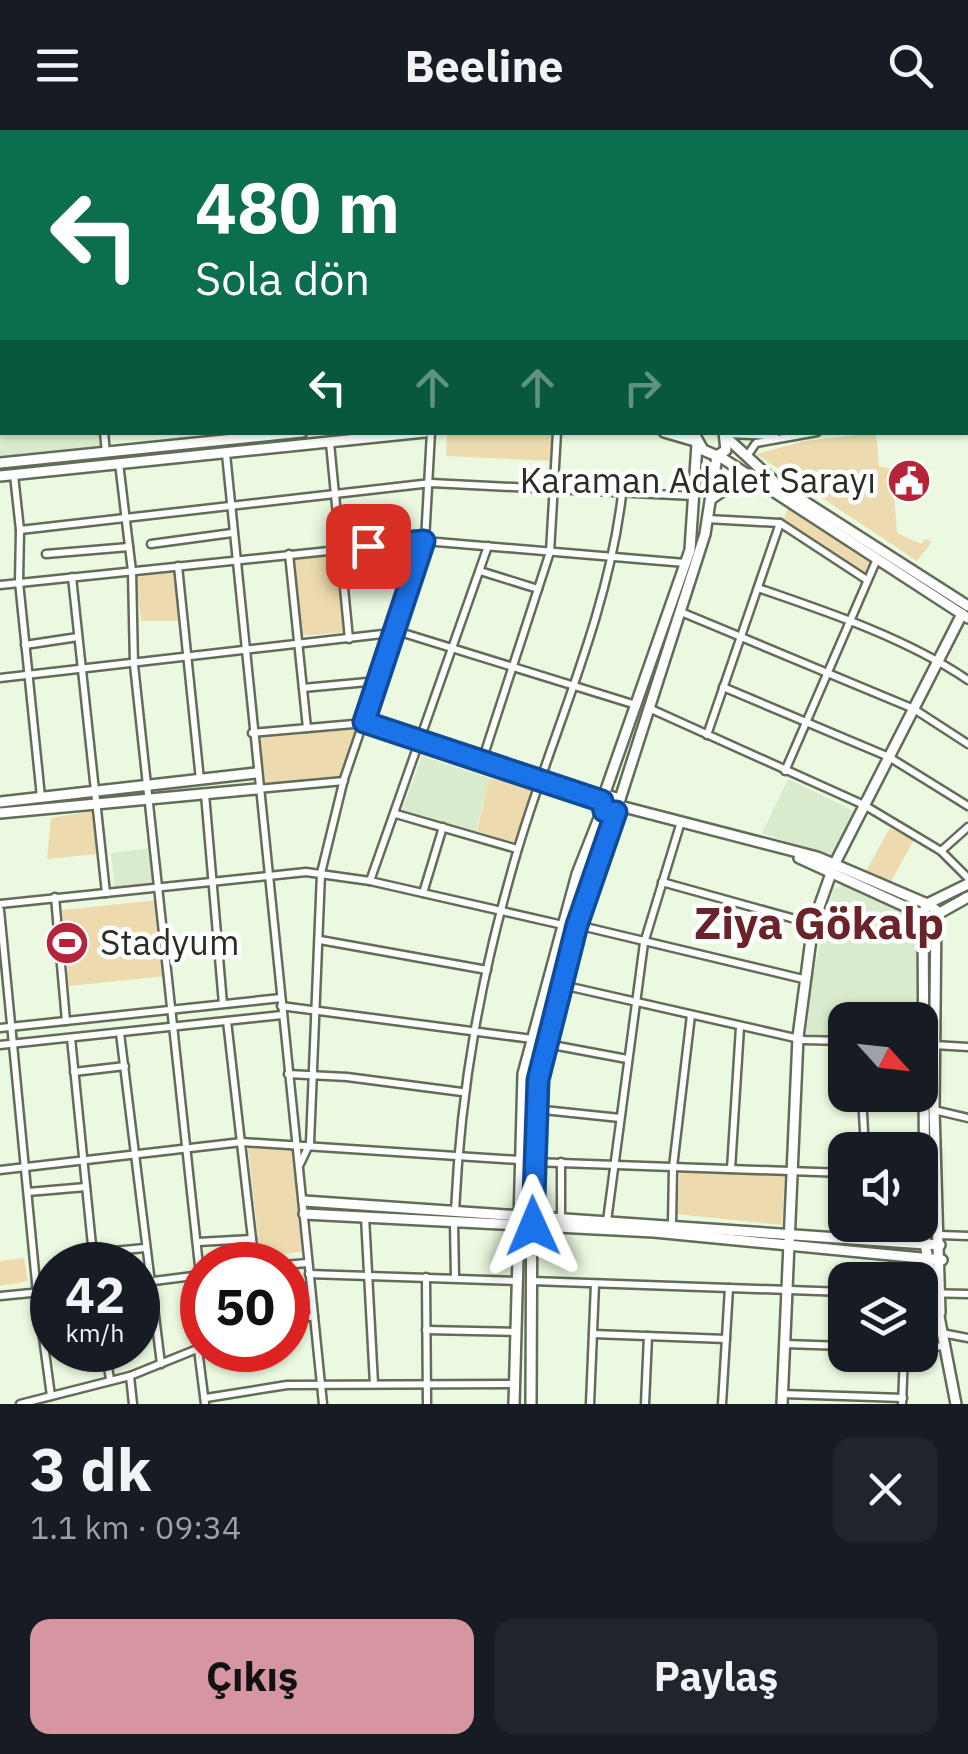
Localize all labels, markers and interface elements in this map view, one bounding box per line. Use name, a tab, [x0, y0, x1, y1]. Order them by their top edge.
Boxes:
text: Beeline	[404, 36, 564, 94]
icon: menu	[30, 38, 85, 93]
icon: search	[883, 38, 938, 93]
text: 480 m	[195, 161, 400, 252]
icon: left	[30, 170, 160, 300]
text: Sola dön	[195, 249, 370, 307]
icon: left	[300, 360, 355, 415]
icon: ahead	[405, 360, 460, 415]
icon: ahead	[510, 360, 565, 415]
icon: right	[615, 360, 670, 415]
place label: Karaman Adalet Sarayı	[520, 457, 876, 503]
public building icon: Karaman Adalet Sarayı	[886, 458, 932, 504]
pin	[326, 504, 411, 589]
icon: arrive	[341, 519, 396, 574]
district label: Ziya Gökalp	[694, 893, 944, 951]
place label: Stadyum	[100, 919, 240, 965]
sports icon: Stadyum	[44, 920, 90, 966]
north arrow	[828, 1002, 938, 1112]
map controls	[828, 1002, 938, 1372]
button: sound	[828, 1132, 938, 1242]
position arrow	[481, 1174, 585, 1278]
speed limit sign: 50	[180, 1242, 310, 1372]
text: 42	[65, 1262, 125, 1327]
button: layers	[828, 1262, 938, 1372]
text: km/h	[66, 1316, 124, 1349]
text: 3 dk	[30, 1429, 151, 1508]
button: close	[833, 1437, 938, 1542]
text: 1.1 km · 09:34	[30, 1506, 241, 1548]
button: Çıkış	[30, 1619, 474, 1734]
button: Paylaş	[494, 1619, 938, 1734]

